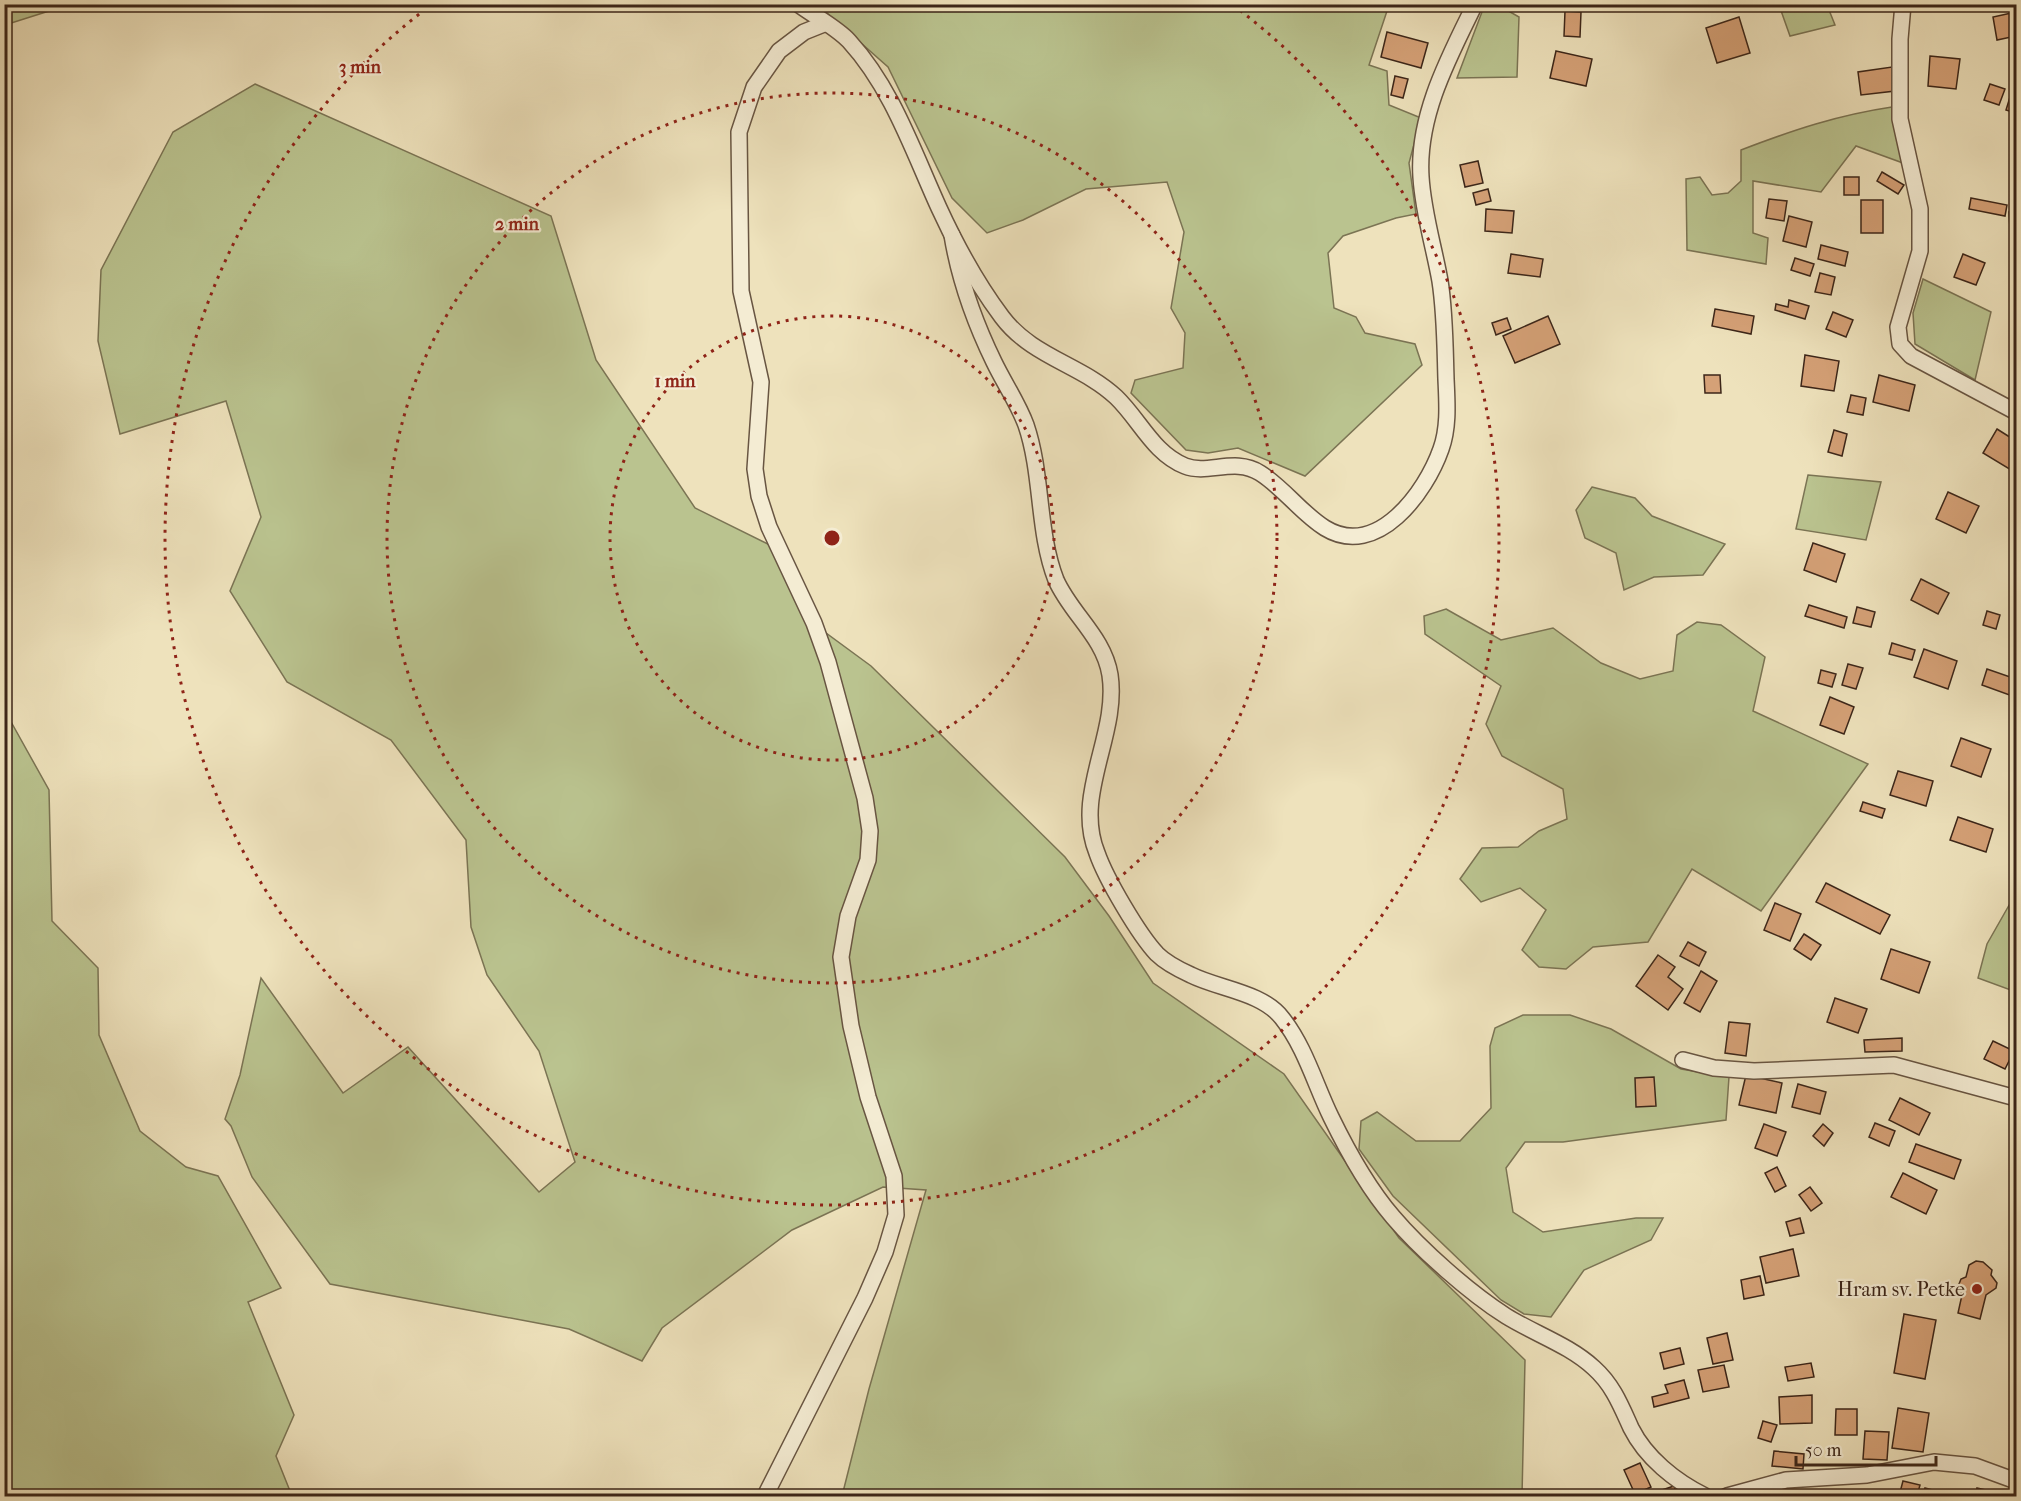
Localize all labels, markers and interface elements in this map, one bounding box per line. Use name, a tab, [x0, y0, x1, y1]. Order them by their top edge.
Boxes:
text: 3 min	[339, 57, 382, 78]
text: 2 min	[495, 214, 539, 235]
text: 1 min	[654, 371, 696, 392]
centre of rings	[822, 528, 842, 548]
place label: Hram sv. Petke	[1837, 1278, 1965, 1301]
marker: Hram sv. Petke	[1970, 1282, 1984, 1296]
scale bar	[1796, 1429, 1936, 1467]
text: 50 m	[1805, 1440, 1842, 1461]

